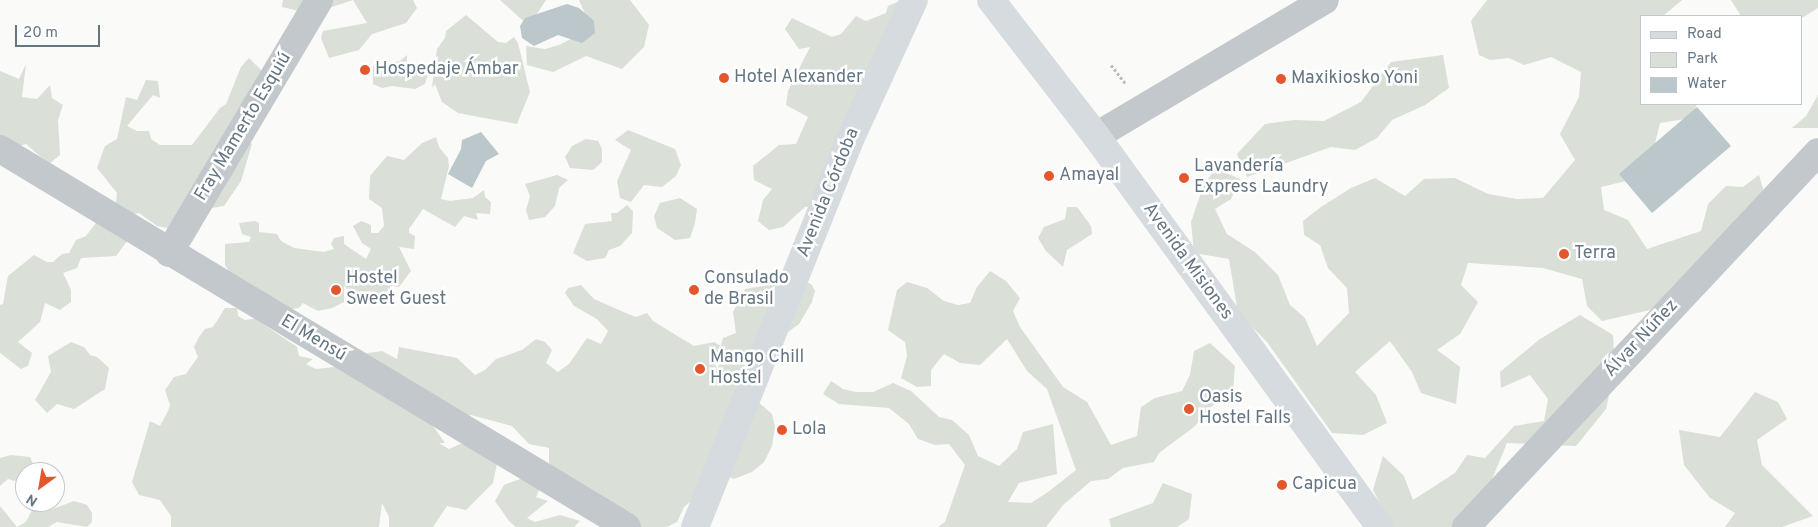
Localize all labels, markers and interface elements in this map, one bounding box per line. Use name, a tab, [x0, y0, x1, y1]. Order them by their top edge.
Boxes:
scale bar	[18, 15, 102, 47]
legend	[1640, 15, 1803, 105]
text: 20 m	[23, 24, 58, 43]
text: Road	[1687, 25, 1722, 44]
street label: Fray Mamerto Esquiú	[191, 49, 297, 205]
text: Park	[1687, 50, 1718, 69]
place label: Hospedaje Ámbar	[375, 59, 520, 81]
marker: Hospedaje Ámbar	[359, 64, 371, 76]
place label: Hotel Alexander	[734, 67, 864, 89]
place label: Maxikiosko Yoni	[1291, 68, 1419, 90]
marker: Hotel Alexander	[718, 72, 730, 84]
marker: Maxikiosko Yoni	[1275, 73, 1287, 85]
text: Water	[1687, 75, 1726, 94]
street label: Avenida Córdoba	[793, 125, 865, 261]
place label: Lavandería Express Laundry	[1194, 157, 1328, 200]
place label: Amayal	[1059, 165, 1119, 187]
marker: Amayal	[1043, 170, 1055, 182]
marker: Lavandería Express Laundry	[1178, 172, 1190, 184]
street label: Avenida Misiones	[1137, 199, 1237, 325]
place label: Terra	[1574, 243, 1616, 265]
marker: Terra	[1558, 248, 1570, 260]
place label: Hostel Sweet Guest	[346, 269, 446, 312]
place label: Consulado de Brasil	[704, 269, 789, 312]
marker: Hostel Sweet Guest	[330, 284, 342, 296]
marker: Consulado de Brasil	[688, 284, 700, 296]
street label: Álvar Núñez	[1601, 296, 1683, 382]
street label: El Mensú	[276, 311, 350, 367]
place label: Mango Chill Hostel	[710, 348, 804, 390]
marker: Mango Chill Hostel	[694, 363, 706, 375]
place label: Oasis Hostel Falls	[1199, 388, 1291, 430]
marker: Oasis Hostel Falls	[1183, 403, 1195, 415]
place label: Lola	[792, 419, 826, 441]
marker: Lola	[776, 424, 788, 436]
north arrow	[15, 462, 65, 512]
place label: Capicua	[1292, 474, 1357, 496]
marker: Capicua	[1276, 479, 1288, 491]
text: N	[24, 489, 41, 509]

